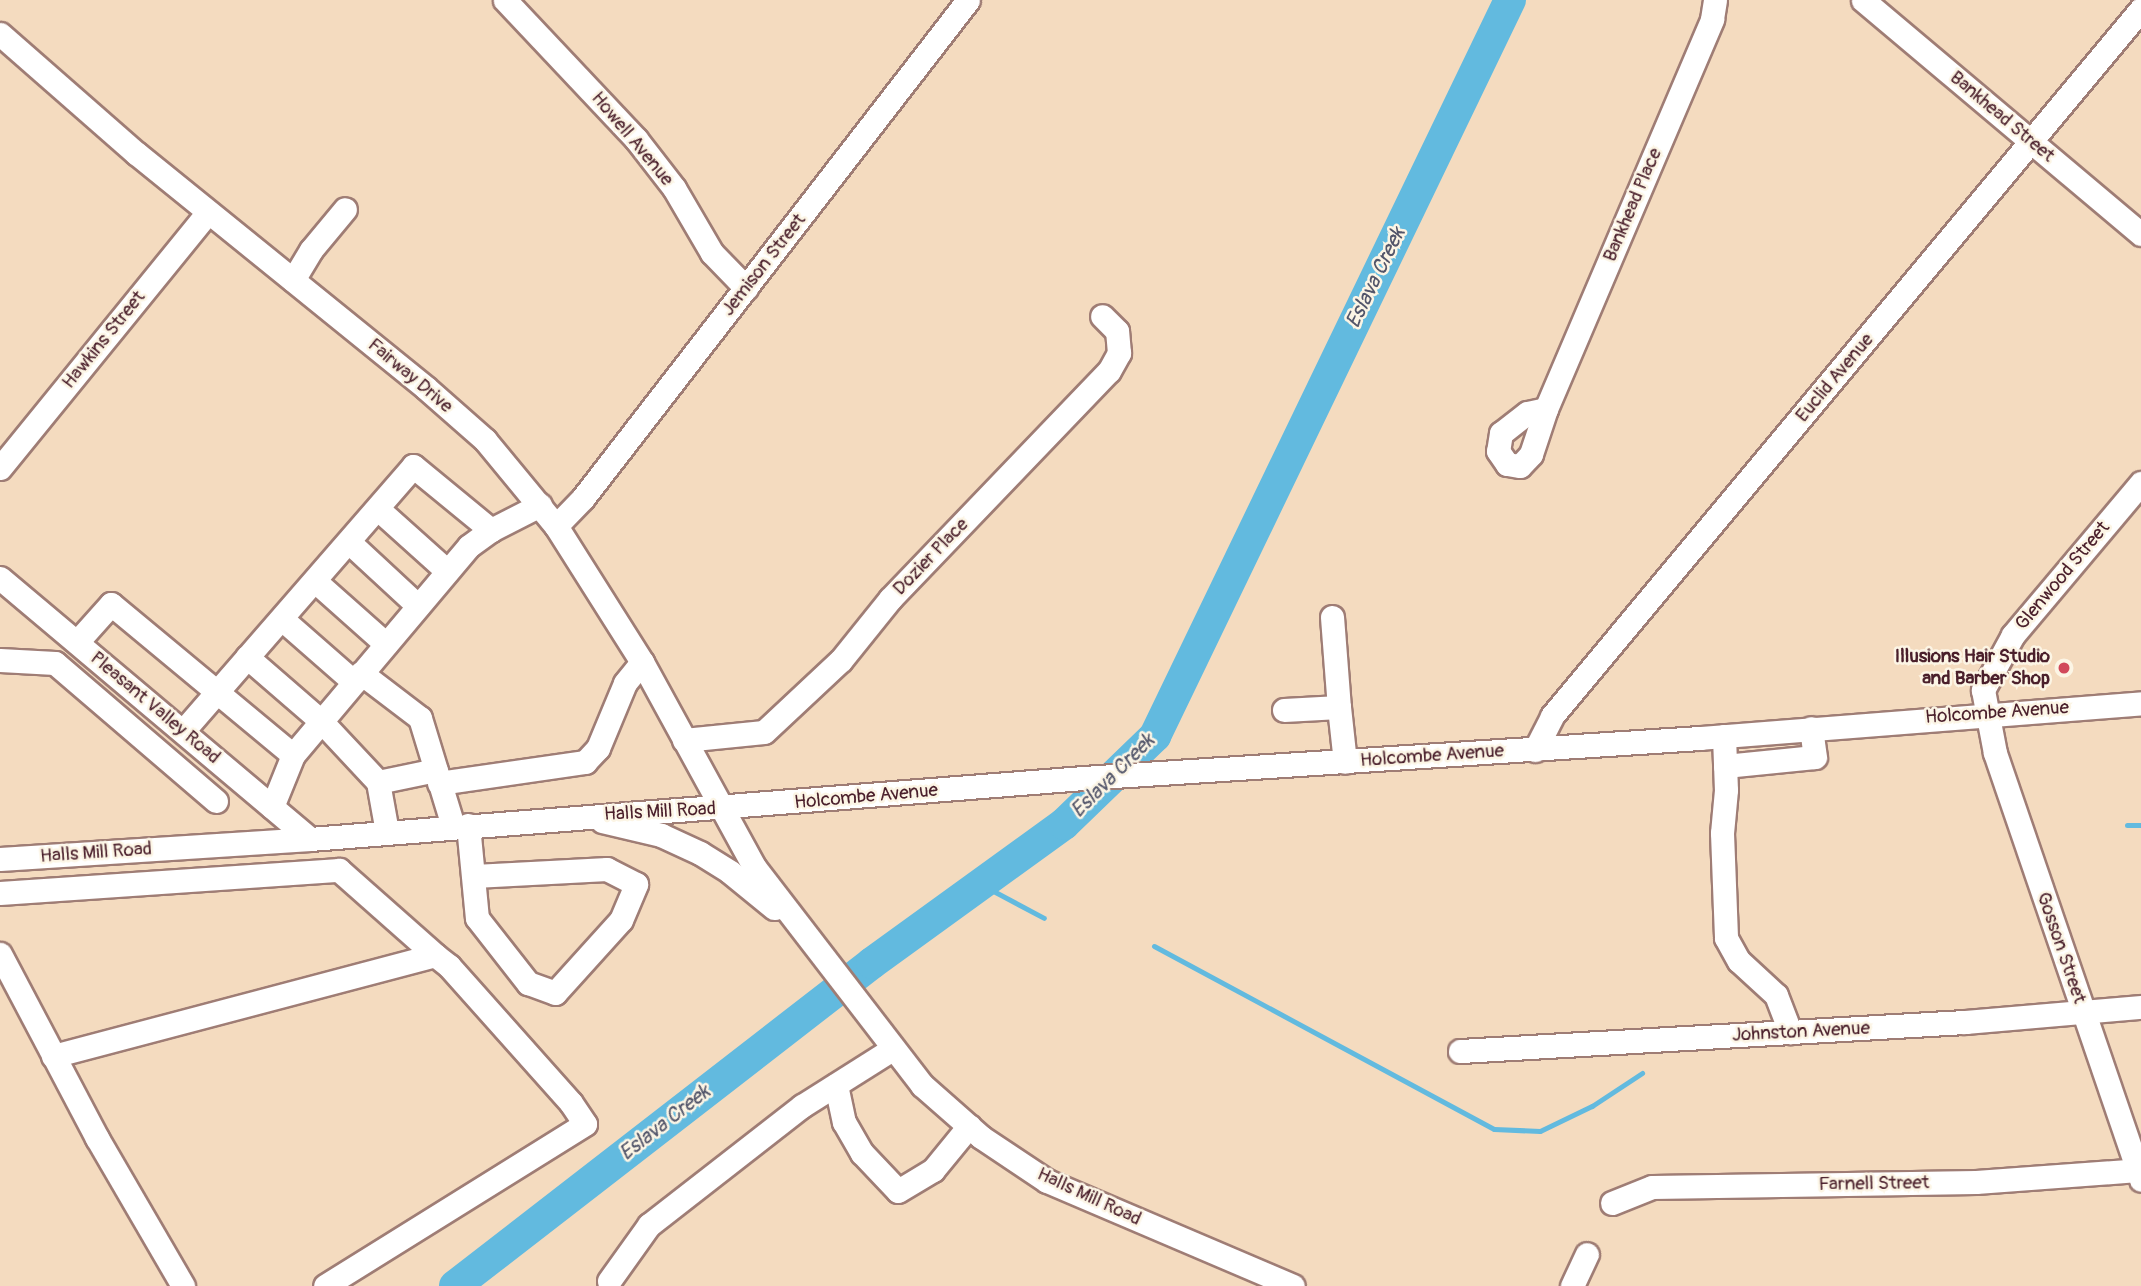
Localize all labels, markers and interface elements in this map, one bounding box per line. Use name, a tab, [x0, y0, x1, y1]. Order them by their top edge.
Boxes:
street label: Bankhead Street	[1945, 67, 2059, 167]
street label: Howell Avenue	[586, 87, 678, 191]
street label: Bankhead Place	[1599, 145, 1667, 265]
street label: Jemison Street	[717, 209, 811, 321]
water label: Eslava Creek	[1341, 224, 1411, 332]
street label: Hawkins Street	[58, 286, 150, 394]
street label: Euclid Avenue	[1791, 329, 1879, 427]
street label: Fairway Drive	[363, 334, 457, 418]
street label: Dozier Place	[889, 514, 973, 600]
street label: Glenwood Street	[2011, 517, 2115, 635]
place label: Illusions Hair Studio and Barber Shop	[1895, 646, 2050, 690]
street label: Pleasant Valley Road	[85, 647, 225, 769]
marker: Illusions Hair Studio and Barber Shop	[2056, 660, 2072, 676]
street label: Holcombe Avenue	[1924, 697, 2070, 729]
water label: Eslava Creek	[1066, 729, 1160, 823]
street label: Holcombe Avenue	[1359, 740, 1505, 772]
street label: Holcombe Avenue	[793, 779, 939, 815]
street label: Halls Mill Road	[603, 798, 717, 826]
street label: Halls Mill Road	[39, 838, 153, 868]
street label: Gosson Street	[2031, 889, 2091, 1007]
street label: Johnston Avenue	[1731, 1017, 1871, 1047]
water label: Eslava Creek	[615, 1080, 715, 1166]
street label: Halls Mill Road	[1033, 1163, 1145, 1231]
street label: Farnell Street	[1818, 1172, 1930, 1196]

